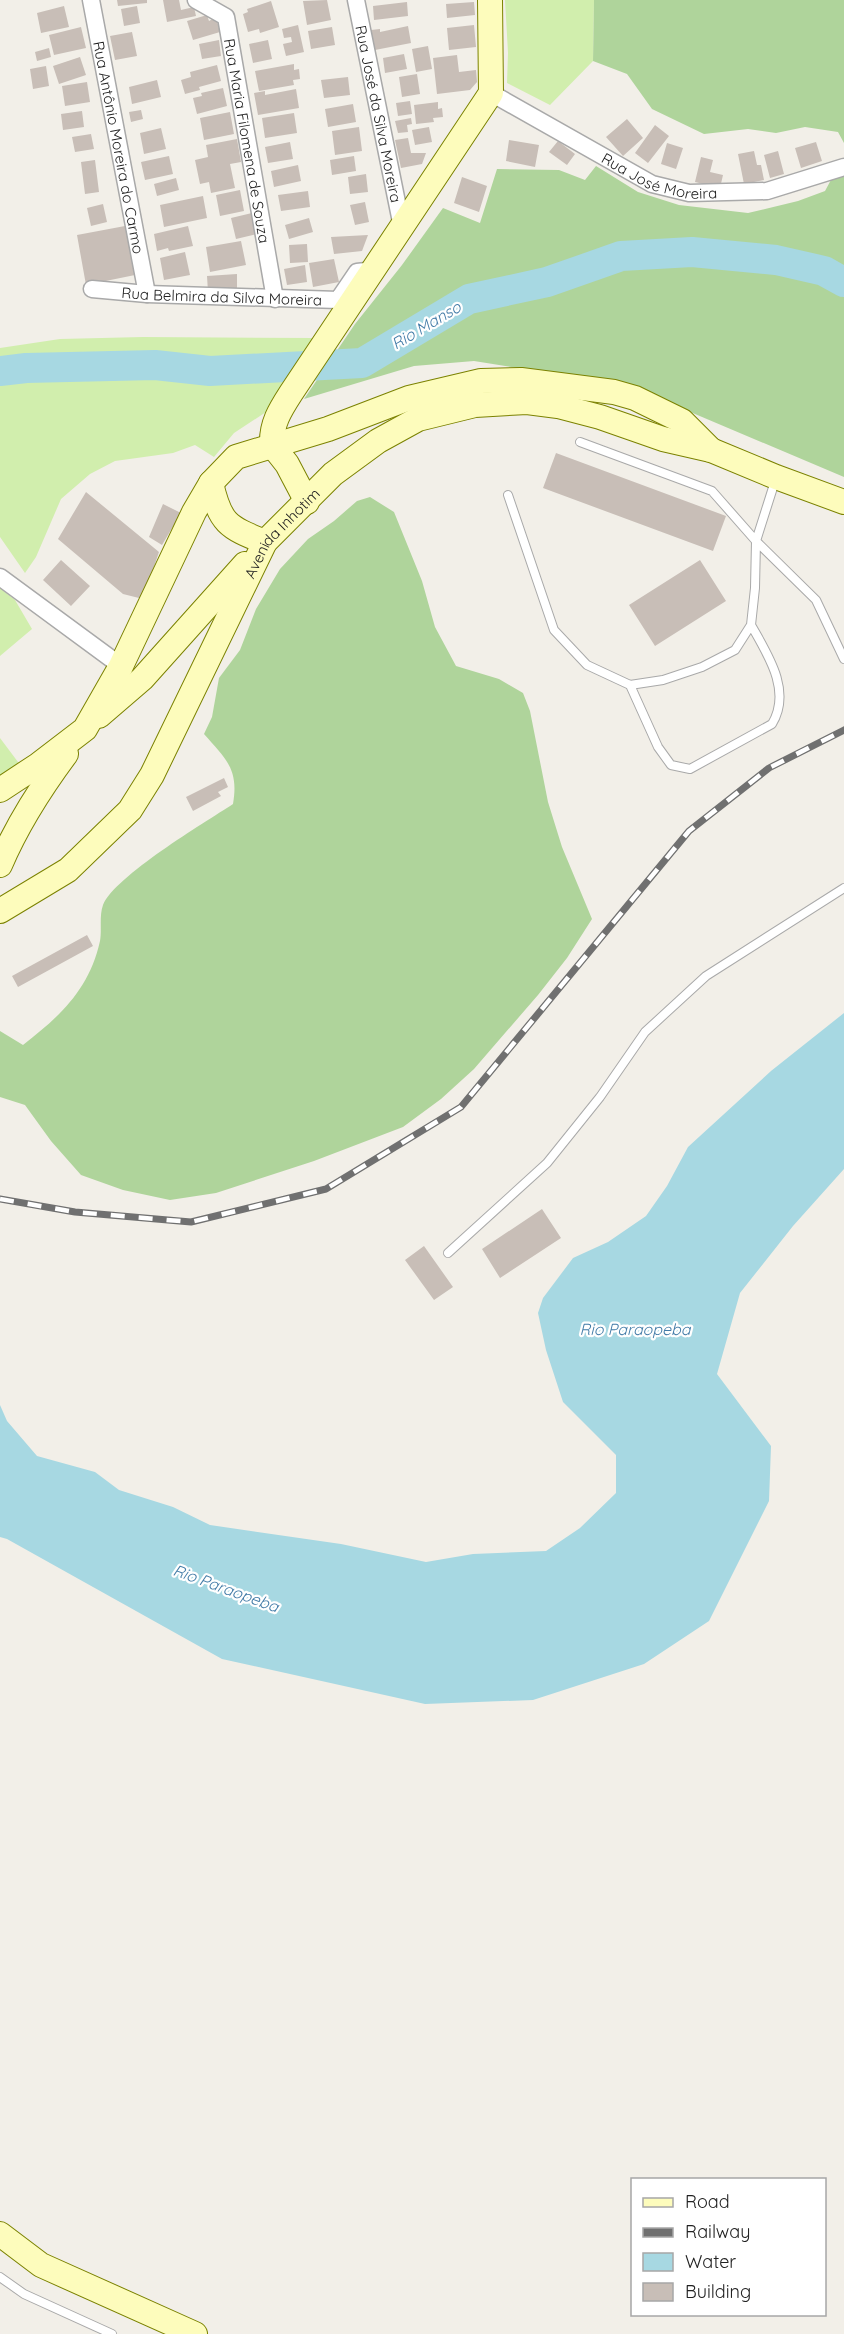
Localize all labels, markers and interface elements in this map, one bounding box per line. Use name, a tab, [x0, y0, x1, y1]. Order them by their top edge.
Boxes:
street label: Rua José da Silva Moreira	[352, 23, 406, 204]
street label: Rua Maria Filomena de Souza	[220, 37, 275, 245]
street label: Rua Antônio Moreira do Carmo	[89, 39, 149, 255]
street label: Rua José Moreira	[599, 148, 717, 203]
street label: Rua Belmira da Silva Moreira	[121, 282, 322, 309]
water label: Rio Manso	[388, 296, 466, 354]
street label: Avenida Inhotim	[239, 484, 323, 581]
water label: Rio Paraopeba	[580, 1319, 692, 1339]
water label: Rio Paraopeba	[171, 1560, 283, 1617]
legend	[631, 2178, 826, 2316]
text: Road	[685, 2190, 730, 2213]
text: Railway	[685, 2220, 751, 2243]
text: Water	[685, 2250, 736, 2273]
text: Building	[685, 2280, 751, 2303]

